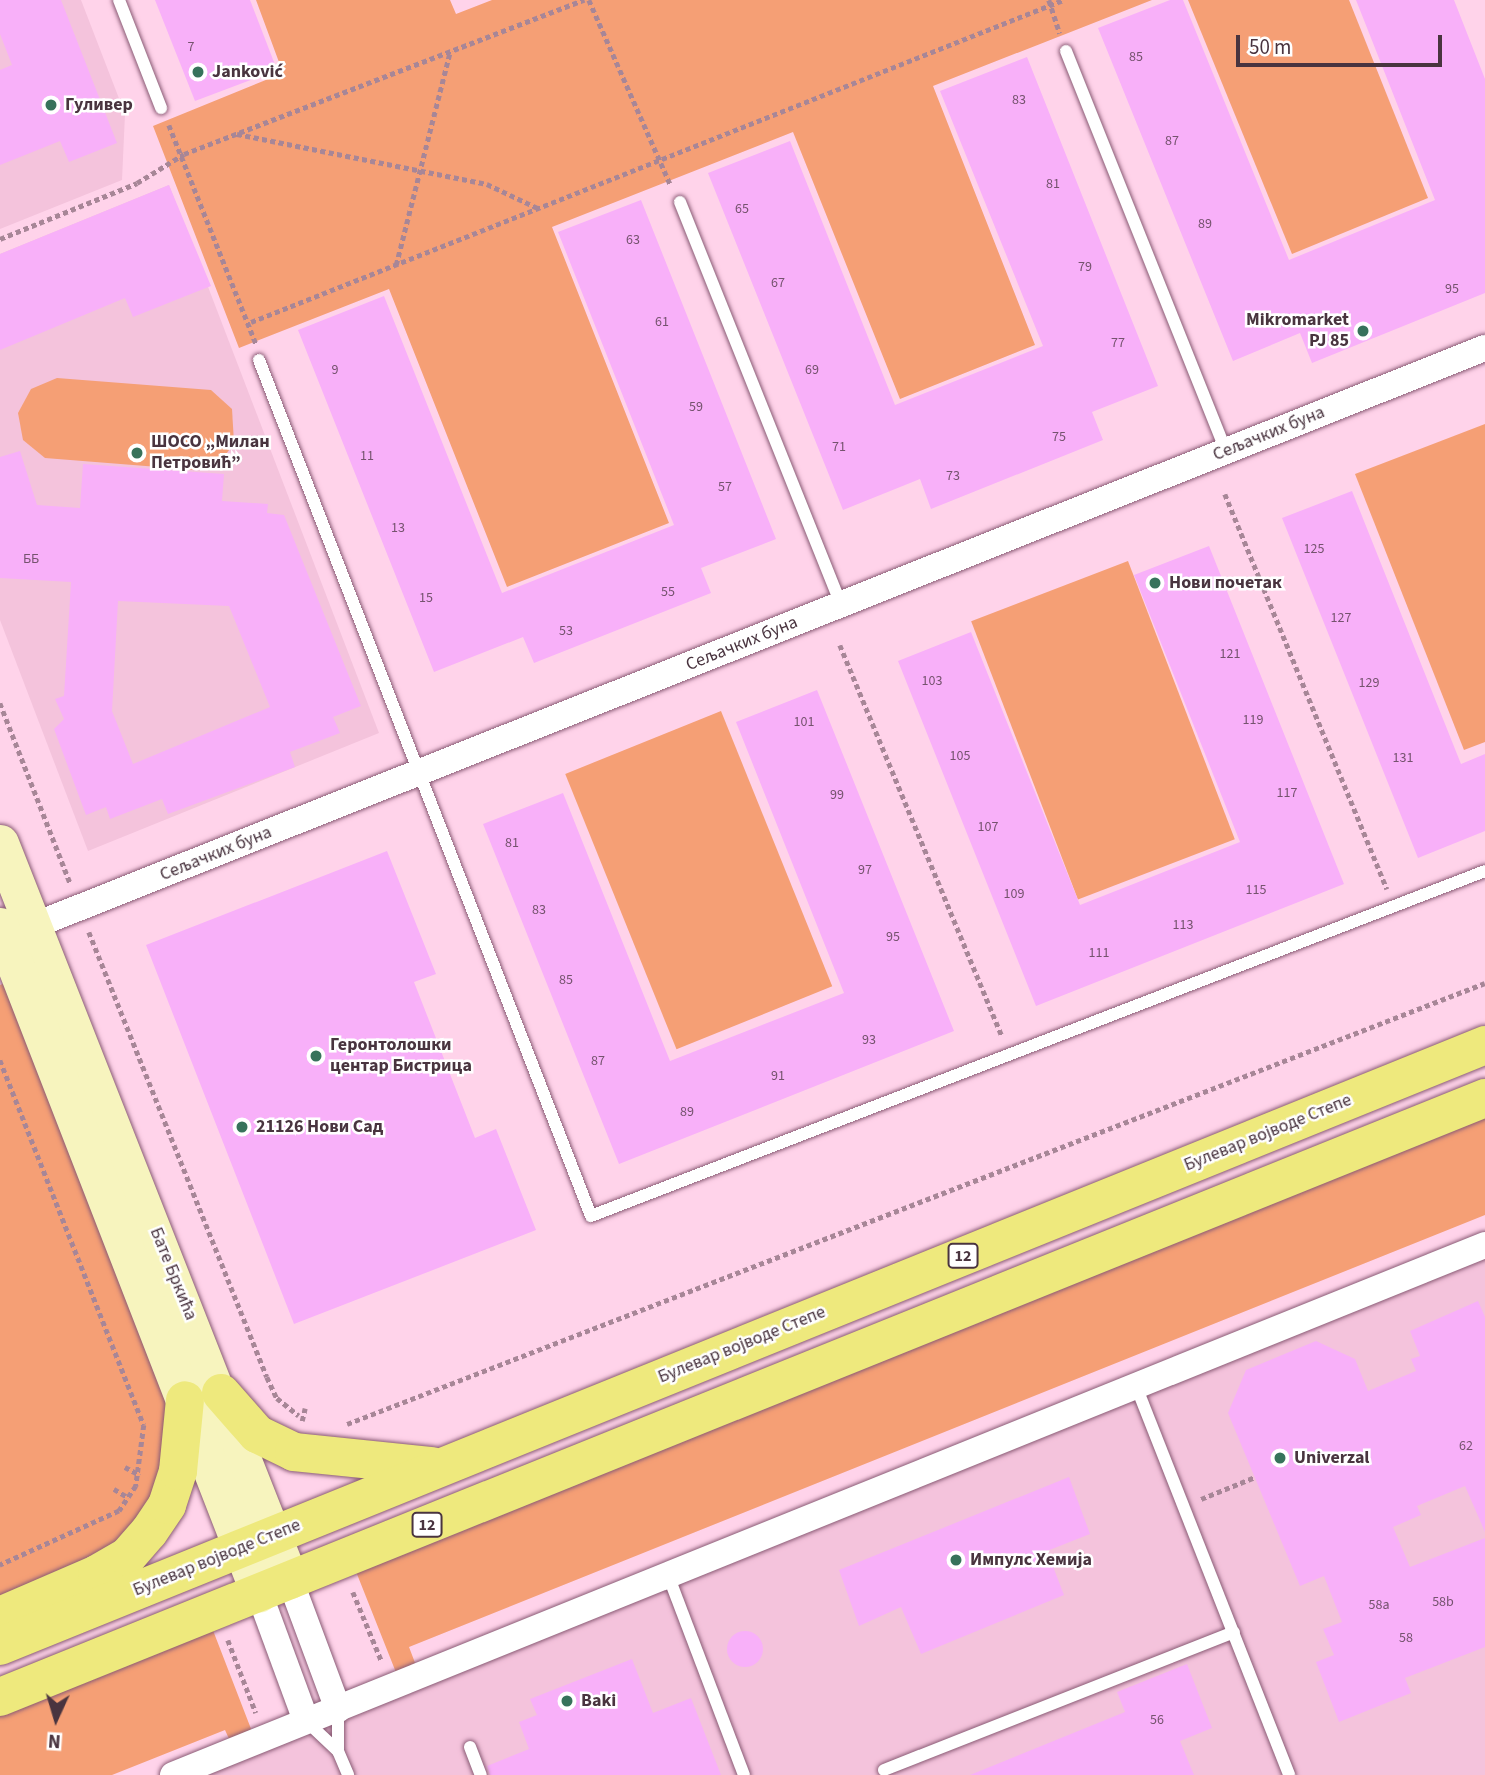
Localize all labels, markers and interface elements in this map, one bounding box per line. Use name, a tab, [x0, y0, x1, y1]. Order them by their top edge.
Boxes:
scale bar	[1240, 21, 1446, 65]
text: 50 m	[1249, 32, 1291, 62]
house number: 7	[188, 39, 194, 55]
house number: 85	[1129, 49, 1143, 65]
place label: Janković	[212, 61, 283, 83]
marker: Janković	[190, 64, 206, 80]
house number: 83	[1012, 92, 1026, 108]
place label: Гуливер	[65, 94, 133, 116]
marker: Гуливер	[43, 97, 59, 113]
house number: 87	[1165, 133, 1179, 149]
house number: 81	[1046, 176, 1060, 192]
house number: 65	[735, 201, 749, 217]
house number: 89	[1198, 216, 1212, 232]
house number: 63	[626, 232, 640, 248]
house number: 79	[1078, 259, 1092, 275]
house number: 67	[771, 275, 785, 291]
house number: 95	[1445, 281, 1459, 297]
place label: Mikromarket PJ 85	[1246, 310, 1349, 352]
house number: 61	[655, 314, 669, 330]
marker: Mikromarket PJ 85	[1355, 323, 1371, 339]
house number: 77	[1111, 335, 1125, 351]
house number: 9	[332, 362, 338, 378]
house number: 69	[805, 362, 819, 378]
house number: 59	[689, 399, 703, 415]
street label: Сељачких буна	[1210, 402, 1328, 466]
house number: 75	[1052, 429, 1066, 445]
place label: ШОСО „Милан Петровић”	[151, 432, 270, 474]
house number: 71	[832, 439, 846, 455]
marker: ШОСО „Милан Петровић”	[129, 445, 145, 461]
house number: 11	[360, 448, 374, 464]
house number: 73	[946, 468, 960, 484]
house number: 57	[718, 479, 732, 495]
house number: 13	[391, 520, 405, 536]
house number: 125	[1304, 541, 1324, 557]
house number: ББ	[23, 551, 39, 567]
place label: Нови почетак	[1169, 572, 1282, 594]
marker: Нови почетак	[1147, 575, 1163, 591]
house number: 55	[661, 584, 675, 600]
house number: 15	[419, 590, 433, 606]
house number: 127	[1331, 610, 1351, 626]
street label: Сељачких буна	[683, 612, 801, 676]
house number: 53	[559, 623, 573, 639]
house number: 121	[1220, 646, 1240, 662]
house number: 103	[922, 673, 942, 689]
house number: 129	[1359, 675, 1379, 691]
house number: 119	[1243, 712, 1263, 728]
house number: 101	[794, 714, 814, 730]
house number: 105	[950, 748, 970, 764]
house number: 131	[1393, 750, 1413, 766]
house number: 117	[1277, 785, 1297, 801]
house number: 99	[830, 787, 844, 803]
house number: 107	[978, 819, 998, 835]
street label: Сељачких буна	[157, 822, 275, 886]
house number: 81	[505, 835, 519, 851]
house number: 97	[858, 862, 872, 878]
house number: 115	[1246, 882, 1266, 898]
house number: 109	[1004, 886, 1024, 902]
house number: 83	[532, 902, 546, 918]
house number: 113	[1173, 917, 1193, 933]
house number: 95	[886, 929, 900, 945]
house number: 111	[1089, 945, 1109, 961]
house number: 85	[559, 972, 573, 988]
house number: 93	[862, 1032, 876, 1048]
place label: Геронтолошки центар Бистрица	[330, 1035, 472, 1078]
marker: Геронтолошки центар Бистрица	[308, 1048, 324, 1064]
house number: 87	[591, 1053, 605, 1069]
house number: 91	[771, 1068, 785, 1084]
street label: Булевар војводе Степе	[1181, 1090, 1355, 1176]
house number: 89	[680, 1104, 694, 1120]
place label: 21126 Нови Сад	[256, 1116, 383, 1138]
marker: 21126 Нови Сад	[234, 1119, 250, 1135]
street label: Бате Бркића	[145, 1224, 201, 1324]
road number: 12	[947, 1244, 979, 1268]
street label: Булевар војводе Степе	[655, 1302, 829, 1388]
house number: 62	[1459, 1438, 1473, 1454]
place label: Univerzal	[1294, 1447, 1370, 1469]
marker: Univerzal	[1272, 1450, 1288, 1466]
road number: 12	[411, 1512, 443, 1538]
street label: Булевар војводе Степе	[130, 1515, 304, 1601]
place label: Импулс Хемија	[970, 1549, 1092, 1571]
marker: Импулс Хемија	[948, 1552, 964, 1568]
house number: 58b	[1432, 1594, 1454, 1610]
house number: 58a	[1369, 1597, 1389, 1613]
house number: 58	[1399, 1630, 1413, 1646]
north arrow	[21, 1684, 91, 1754]
place label: Baki	[581, 1690, 616, 1712]
marker: Baki	[559, 1693, 575, 1709]
house number: 56	[1150, 1712, 1164, 1728]
text: N	[47, 1727, 62, 1754]

